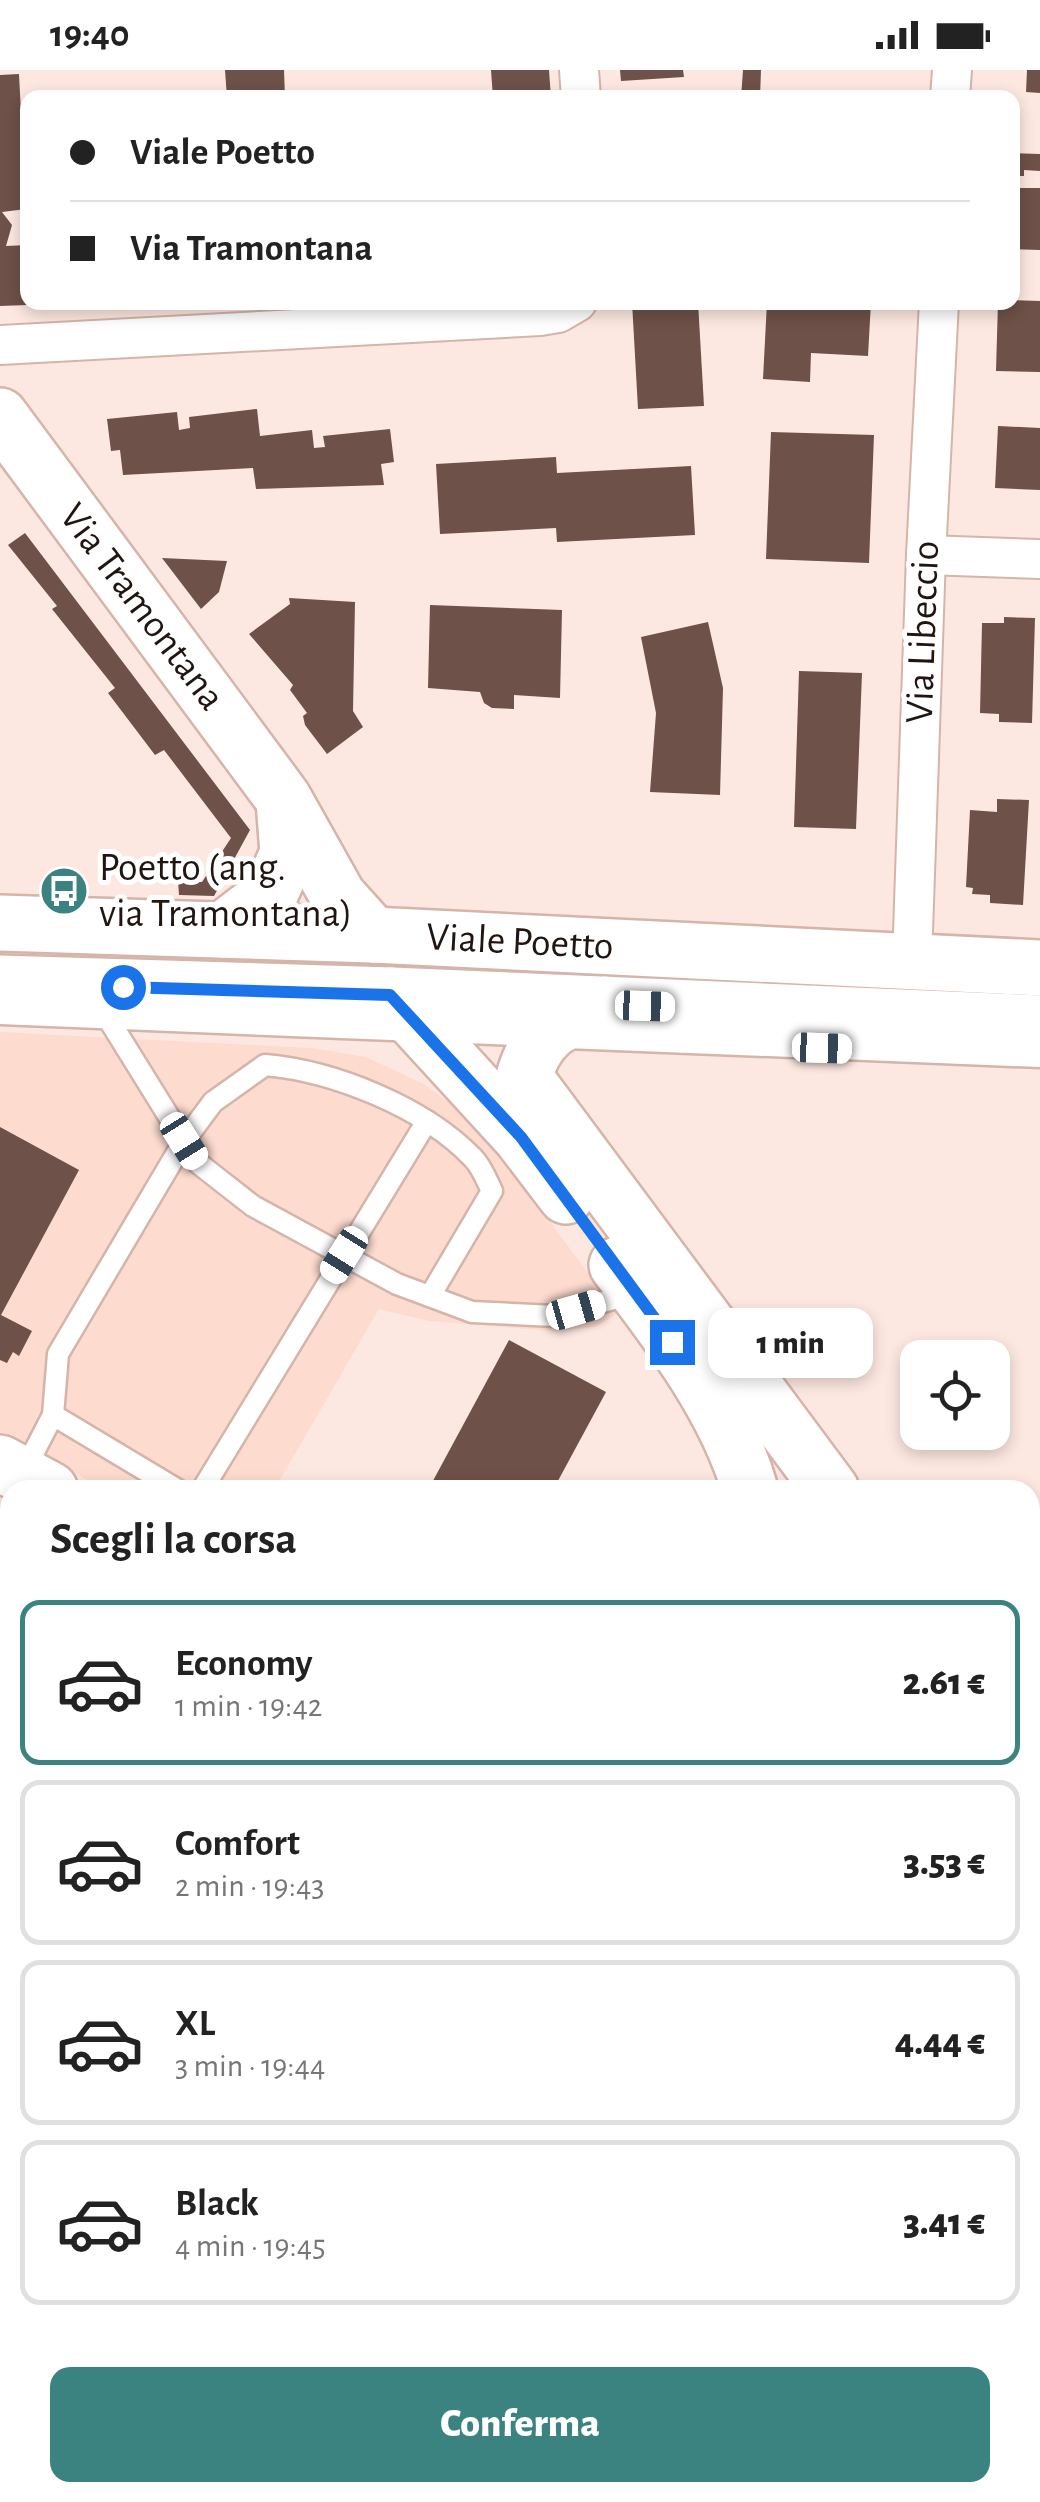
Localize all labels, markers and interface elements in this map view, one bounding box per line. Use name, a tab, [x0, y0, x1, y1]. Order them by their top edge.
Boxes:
text: 19:40	[50, 16, 130, 54]
text: Viale Poetto	[130, 134, 315, 172]
text: Via Tramontana	[130, 230, 373, 268]
street label: Via Tramontana	[52, 496, 232, 718]
street label: Via Libeccio	[900, 540, 946, 724]
place label: Poetto (ang. via Tramontana)	[99, 848, 352, 934]
bus stop icon: Poetto (ang. via Tramontana)	[38, 865, 90, 917]
street label: Viale Poetto	[425, 917, 615, 967]
route start	[101, 965, 146, 1010]
car	[614, 990, 676, 1022]
car	[791, 1032, 853, 1064]
car	[155, 1108, 213, 1174]
car	[315, 1222, 373, 1288]
car	[543, 1287, 609, 1333]
callout: 1 min	[707, 1307, 872, 1377]
route end	[650, 1320, 695, 1365]
text: 1 min	[756, 1327, 825, 1359]
map controls	[900, 1340, 1010, 1450]
button: locate	[900, 1340, 1010, 1450]
text: Scegli la corsa	[50, 1517, 297, 1562]
icon: car	[55, 1638, 145, 1728]
text: Economy	[175, 1645, 313, 1683]
text: 2.61 €	[903, 1664, 985, 1702]
text: 1 min · 19:42	[175, 1690, 322, 1722]
icon: car	[55, 1818, 145, 1908]
text: Comfort	[175, 1825, 300, 1863]
text: 3.53 €	[903, 1844, 985, 1882]
text: 2 min · 19:43	[175, 1870, 325, 1902]
icon: car	[55, 1998, 145, 2088]
text: XL	[175, 2005, 215, 2043]
text: 4.44 €	[895, 2024, 985, 2062]
text: 3 min · 19:44	[175, 2050, 325, 2082]
icon: car	[55, 2178, 145, 2268]
text: Black	[175, 2185, 259, 2223]
text: 3.41 €	[903, 2204, 985, 2242]
text: 4 min · 19:45	[175, 2230, 326, 2262]
button: Conferma	[50, 2367, 990, 2482]

